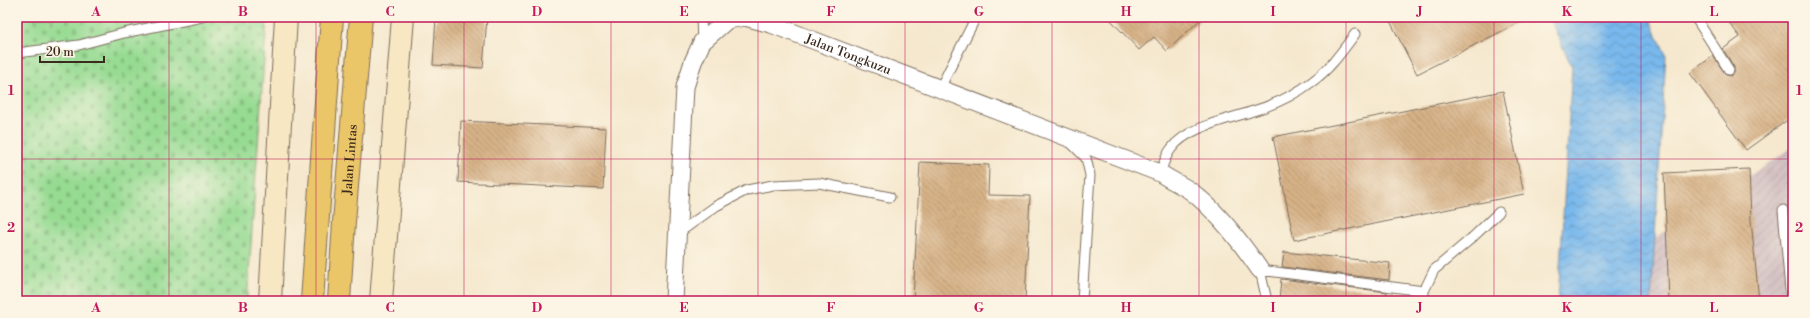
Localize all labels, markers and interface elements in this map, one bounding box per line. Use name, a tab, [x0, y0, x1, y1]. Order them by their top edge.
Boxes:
text: A	[90, 4, 101, 20]
text: B	[238, 4, 248, 20]
text: C	[385, 4, 395, 20]
text: D	[532, 4, 542, 20]
text: E	[679, 4, 689, 20]
text: F	[826, 4, 836, 20]
text: G	[974, 4, 985, 20]
text: H	[1121, 4, 1132, 20]
text: I	[1270, 4, 1276, 20]
text: J	[1415, 4, 1423, 20]
text: K	[1562, 4, 1573, 20]
text: L	[1710, 4, 1719, 20]
street label: Jalan Tongkuzu	[802, 31, 894, 79]
scale bar	[40, 38, 104, 64]
text: 20 m	[46, 45, 74, 60]
text: 1	[8, 83, 15, 99]
text: 1	[1796, 83, 1803, 99]
street label: Jalan Lintas	[339, 123, 361, 196]
text: 2	[7, 220, 15, 236]
text: 2	[1795, 220, 1803, 236]
text: A	[90, 300, 101, 316]
text: B	[238, 300, 248, 316]
text: C	[385, 300, 395, 316]
text: D	[532, 300, 542, 316]
text: E	[679, 300, 689, 316]
text: F	[826, 300, 836, 316]
text: G	[974, 300, 985, 316]
text: H	[1121, 300, 1132, 316]
text: I	[1270, 300, 1276, 316]
text: J	[1415, 300, 1423, 316]
text: K	[1562, 300, 1573, 316]
text: L	[1710, 300, 1719, 316]

